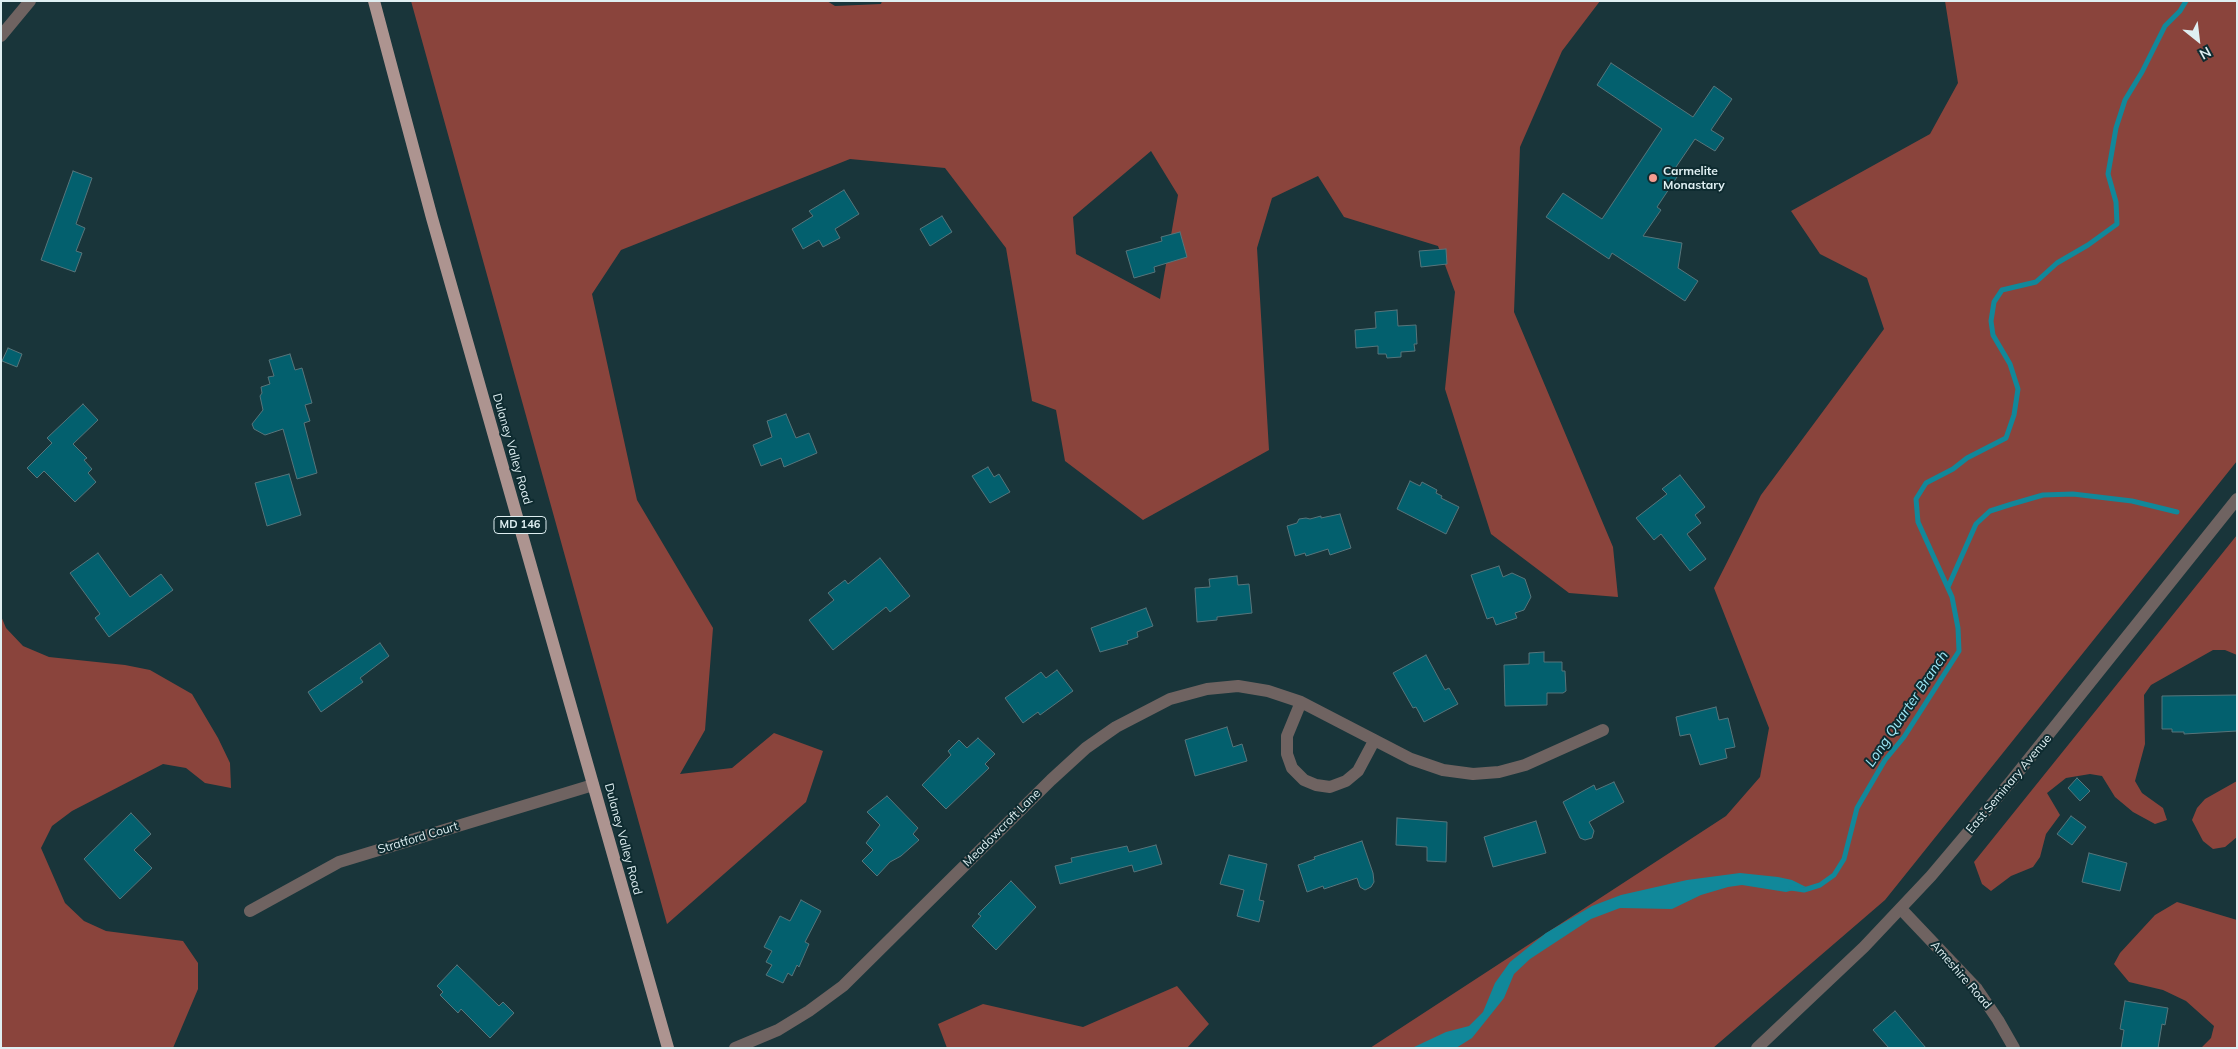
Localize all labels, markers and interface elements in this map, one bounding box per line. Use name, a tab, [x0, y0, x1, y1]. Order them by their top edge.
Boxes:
north arrow	[2173, 15, 2223, 65]
text: N	[2196, 43, 2214, 64]
place label: Carmelite Monastary	[1663, 164, 1725, 192]
marker: Carmelite Monastary	[1647, 172, 1659, 184]
street label: Dulaney Valley Road	[489, 392, 535, 506]
road number: MD 146	[494, 516, 546, 534]
water label: Long Quarter Branch	[1862, 648, 1952, 770]
street label: East Seminary Avenue	[1963, 731, 2055, 837]
street label: Dulaney Valley Road	[601, 782, 645, 896]
street label: Meadowcroft Lane	[960, 786, 1044, 870]
street label: Stratford Court	[376, 819, 460, 857]
street label: Ameshire Road	[1928, 938, 1994, 1012]

